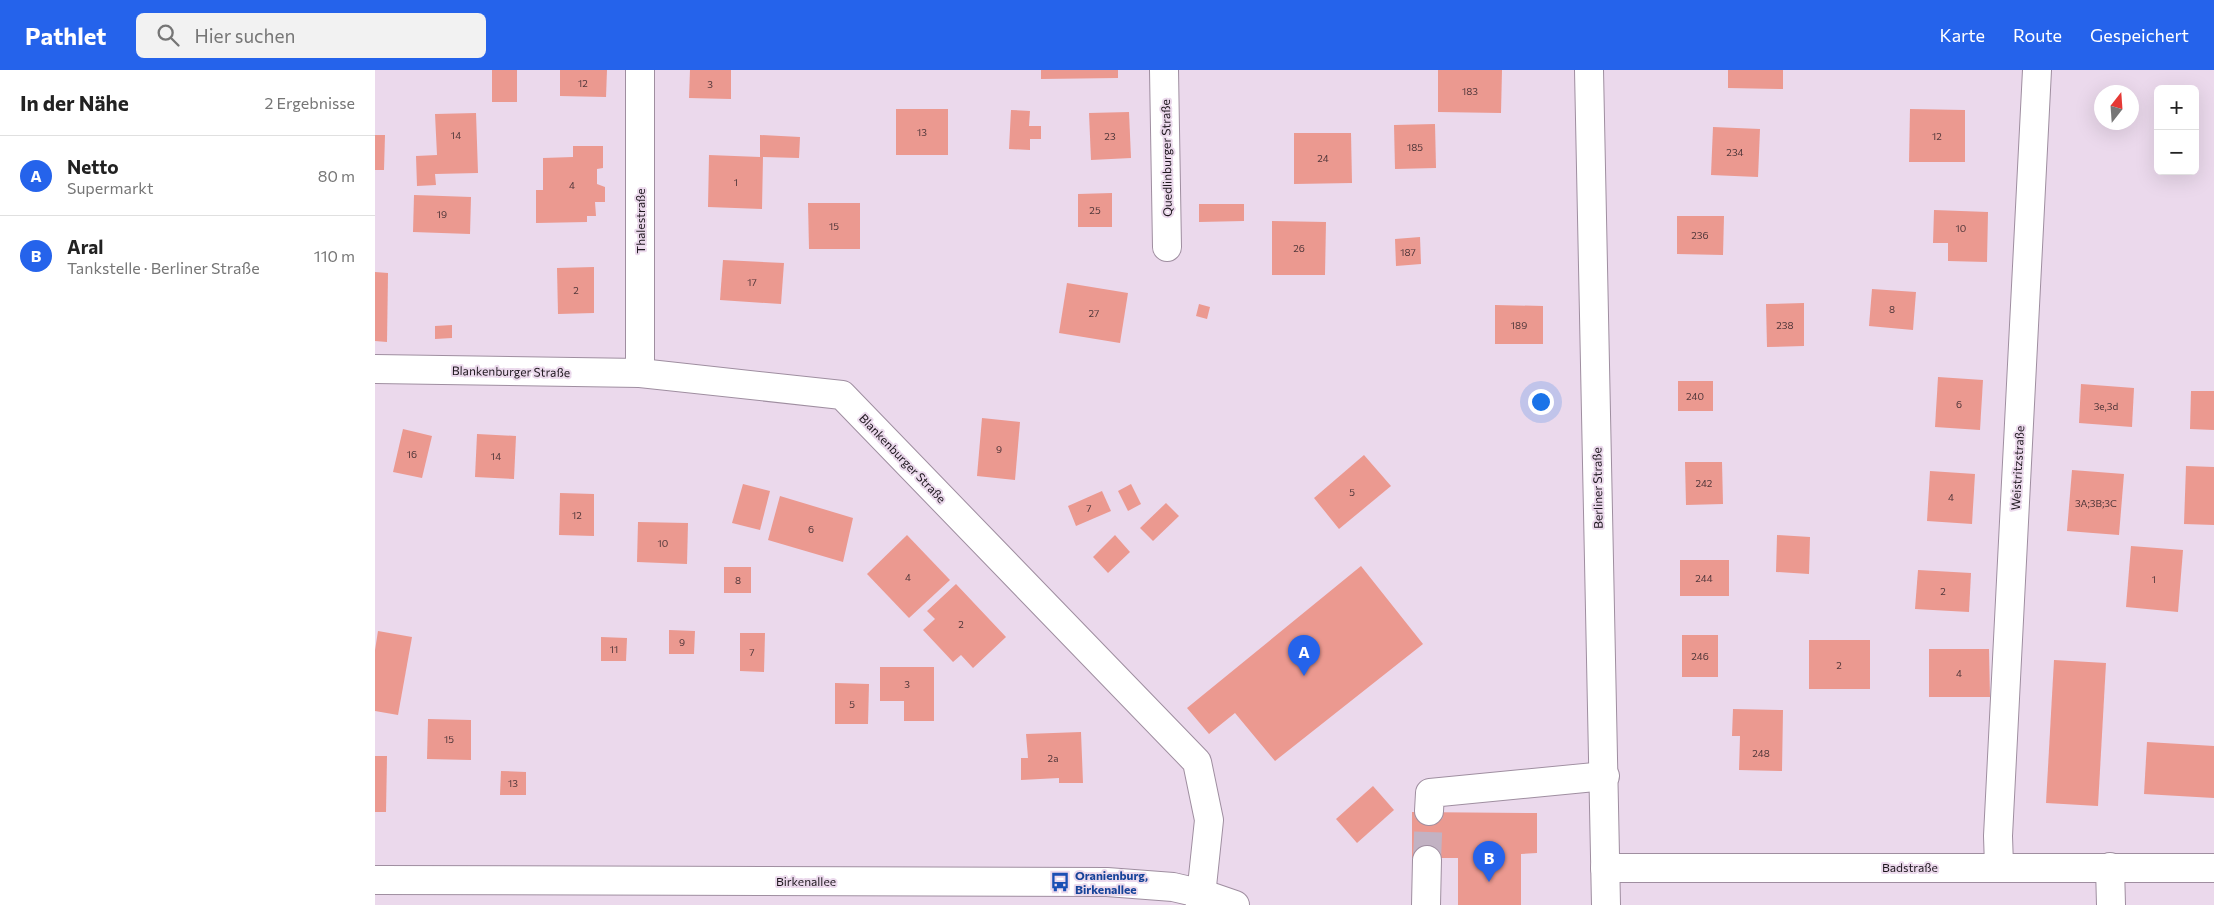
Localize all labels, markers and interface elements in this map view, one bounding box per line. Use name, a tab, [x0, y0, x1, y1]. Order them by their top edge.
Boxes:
search box	[136, 13, 486, 58]
text: Pathlet	[25, 21, 106, 50]
icon: search	[154, 21, 182, 49]
text: Hier suchen	[194, 24, 295, 47]
text: Karte	[1940, 24, 1985, 46]
text: Route	[2013, 24, 2062, 46]
text: Gespeichert	[2090, 24, 2189, 46]
house number: 12	[578, 77, 588, 89]
house number: 3	[707, 78, 713, 90]
house number: 183	[1462, 85, 1478, 97]
north arrow	[2094, 85, 2139, 130]
map controls	[2154, 85, 2199, 175]
button: +	[2154, 85, 2199, 130]
text: In der Nähe	[20, 90, 129, 115]
text: 2 Ergebnisse	[265, 93, 355, 112]
street label: Quedlinburger Straße	[1158, 99, 1174, 217]
house number: 13	[917, 126, 927, 138]
house number: 14	[451, 129, 461, 141]
house number: 23	[1104, 130, 1116, 142]
house number: 12	[1932, 130, 1942, 142]
button: −	[2154, 130, 2199, 175]
house number: 185	[1407, 141, 1423, 153]
house number: 234	[1726, 146, 1744, 158]
house number: 24	[1317, 152, 1329, 164]
text: Netto	[67, 155, 119, 178]
text: A	[30, 166, 42, 185]
text: 80 m	[318, 166, 355, 185]
house number: 1	[734, 176, 738, 188]
text: Supermarkt	[67, 178, 154, 197]
house number: 4	[569, 179, 575, 191]
street label: Thalestraße	[633, 188, 647, 254]
house number: 25	[1089, 204, 1101, 216]
house number: 19	[437, 208, 447, 220]
house number: 15	[829, 220, 839, 232]
house number: 10	[1956, 222, 1966, 234]
house number: 236	[1691, 229, 1709, 241]
text: Aral	[67, 235, 104, 258]
house number: 26	[1293, 242, 1305, 254]
text: B	[31, 246, 41, 265]
text: 110 m	[314, 246, 355, 265]
house number: 187	[1400, 246, 1416, 258]
text: Tankstelle · Berliner Straße	[67, 258, 260, 277]
house number: 17	[747, 276, 757, 288]
house number: 2	[573, 284, 579, 296]
house number: 8	[1889, 303, 1895, 315]
house number: 27	[1089, 307, 1099, 319]
house number: 189	[1511, 319, 1527, 331]
house number: 238	[1776, 319, 1794, 331]
street label: Blankenburger Straße	[452, 363, 570, 379]
your location	[1528, 389, 1554, 415]
house number: 240	[1686, 390, 1704, 402]
house number: 6	[1956, 398, 1962, 410]
house number: 3e,3d	[2094, 400, 2119, 412]
street label: Blankenburger Straße	[857, 411, 949, 505]
street label: Weistritzstraße	[2008, 425, 2026, 511]
house number: 9	[996, 443, 1002, 455]
street label: Berliner Straße	[1589, 447, 1605, 529]
house number: 16	[407, 448, 417, 460]
house number: 14	[491, 450, 501, 462]
house number: 242	[1696, 477, 1713, 489]
house number: 5	[1349, 486, 1355, 498]
house number: 4	[1948, 491, 1954, 503]
house number: 3A;3B;3C	[2075, 497, 2117, 509]
house number: 7	[1086, 502, 1092, 514]
house number: 12	[572, 509, 582, 521]
house number: 6	[808, 523, 814, 535]
house number: 10	[658, 537, 668, 549]
house number: 4	[905, 571, 911, 583]
house number: 244	[1695, 572, 1713, 584]
house number: 1	[2152, 573, 2156, 585]
house number: 8	[735, 574, 741, 586]
house number: 2	[1940, 585, 1946, 597]
house number: 2	[958, 618, 964, 630]
pin: A	[1288, 635, 1320, 676]
house number: 9	[679, 636, 685, 648]
house number: 11	[610, 643, 618, 655]
house number: 7	[749, 646, 755, 658]
house number: 246	[1691, 650, 1709, 662]
house number: 2	[1836, 659, 1842, 671]
house number: 4	[1956, 667, 1962, 679]
house number: 3	[904, 678, 910, 690]
house number: 5	[849, 698, 855, 710]
house number: 15	[444, 733, 454, 745]
house number: 248	[1752, 747, 1770, 759]
house number: 2a	[1048, 752, 1058, 764]
house number: 13	[508, 777, 518, 789]
pin: B	[1473, 841, 1505, 882]
street label: Badstraße	[1882, 860, 1938, 874]
place label: Oranienburg, Birkenallee	[1075, 868, 1148, 896]
bus stop icon: Oranienburg, Birkenallee	[1049, 871, 1071, 893]
street label: Birkenallee	[776, 874, 836, 888]

